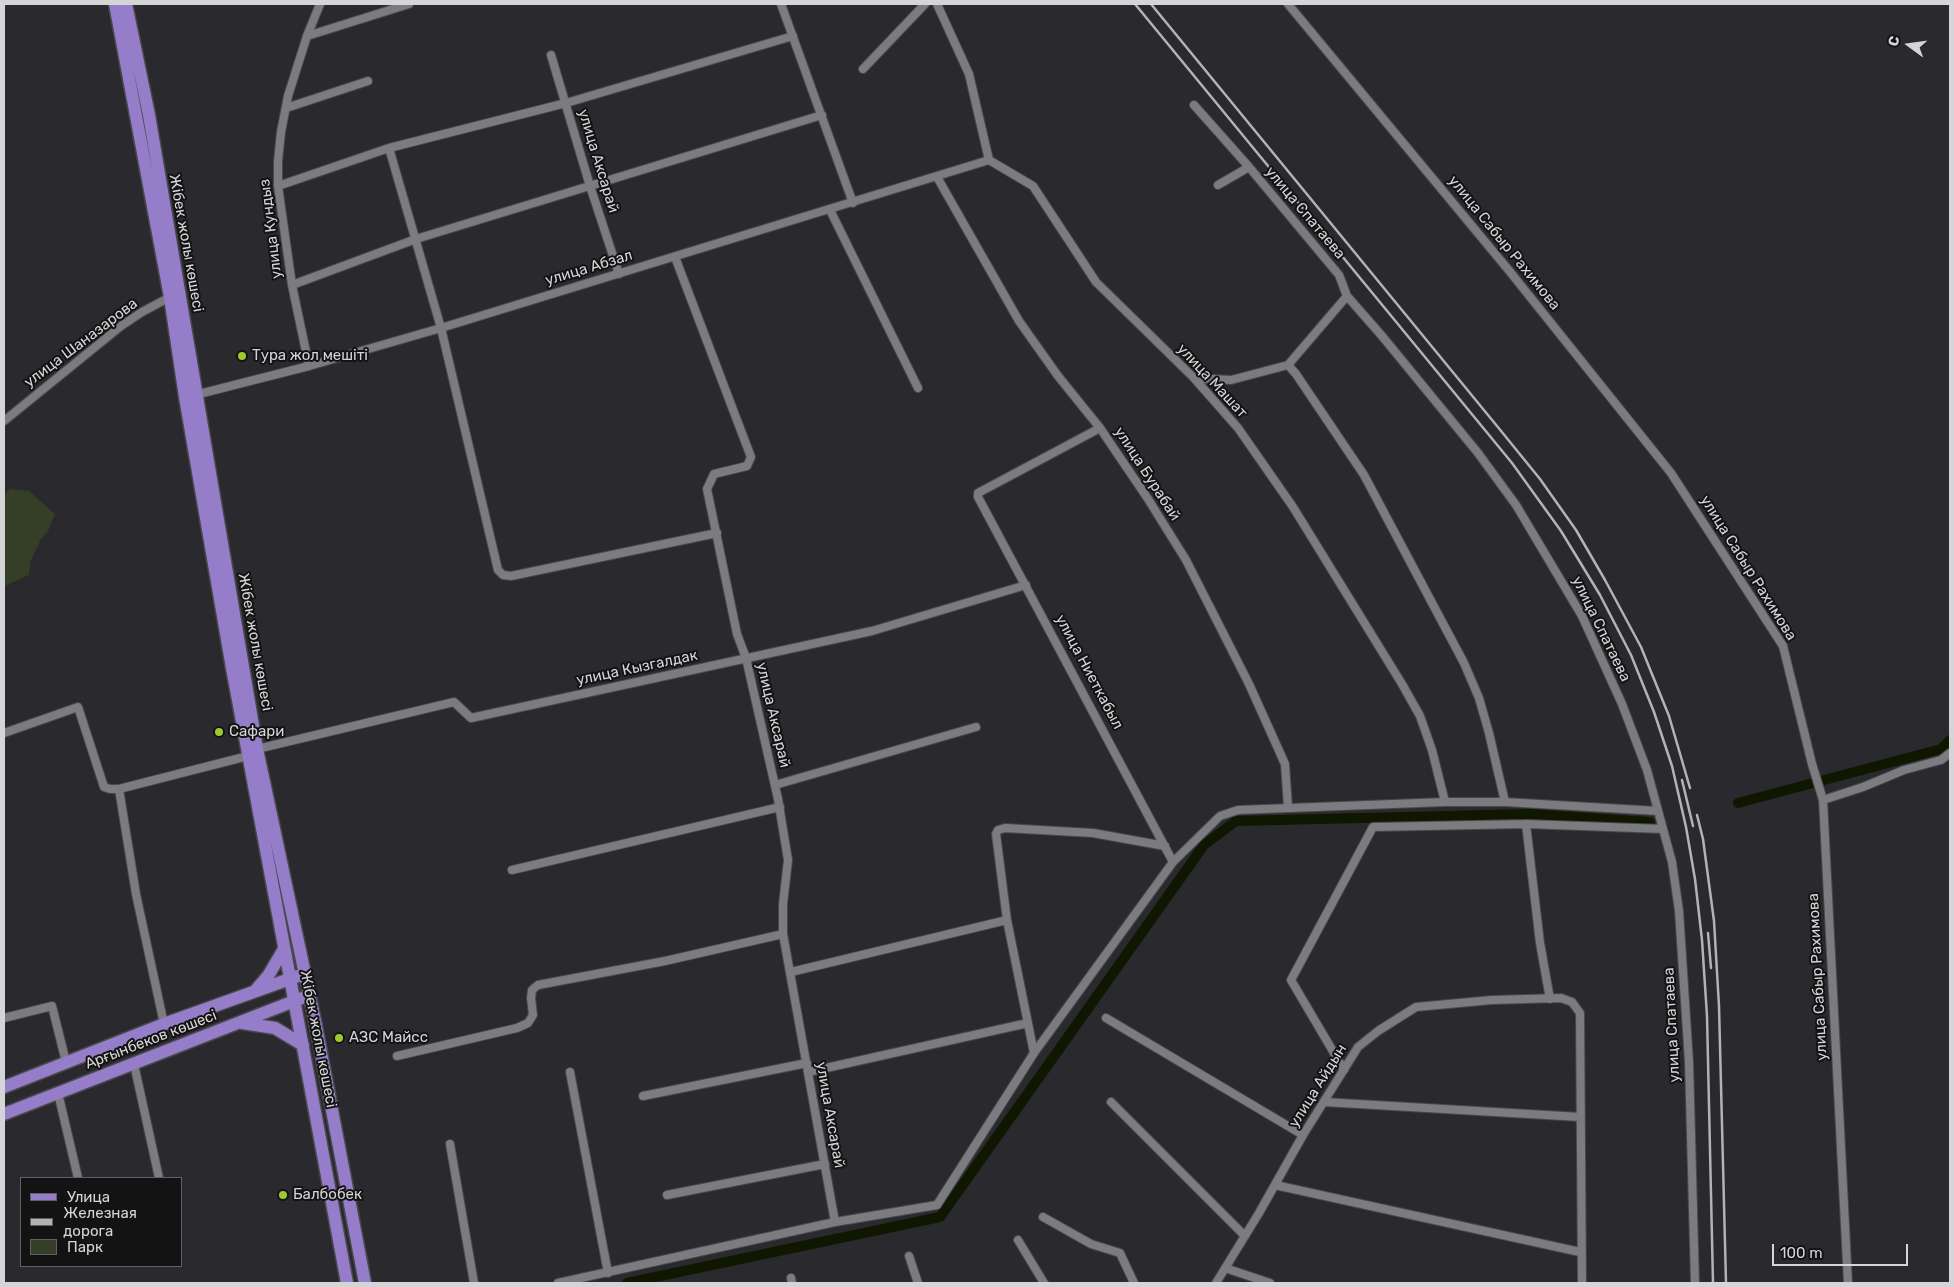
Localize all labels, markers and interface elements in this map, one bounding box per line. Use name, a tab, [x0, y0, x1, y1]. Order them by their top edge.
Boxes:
north arrow	[1884, 20, 1934, 70]
text: С	[1885, 34, 1903, 48]
street label: улица Аксарай	[574, 107, 622, 215]
street label: улица Спатаева	[1261, 163, 1349, 263]
street label: улица Сабыр Рахимова	[1444, 172, 1564, 314]
street label: Жібек жолы көшесі	[165, 173, 207, 313]
street label: улица Кундыз	[256, 178, 286, 280]
street label: улица Абзал	[543, 246, 635, 290]
street label: улица Шаназарова	[21, 295, 141, 391]
street label: улица Машат	[1173, 340, 1251, 422]
place label: Тура жол мешіті	[252, 347, 368, 365]
marker: Тура жол мешіті	[236, 350, 248, 362]
street label: улица Бурабай	[1110, 424, 1184, 524]
street label: улица Сабыр Рахимова	[1696, 492, 1800, 644]
street label: Жібек жолы көшесі	[234, 572, 276, 712]
street label: улица Спатаева	[1568, 573, 1634, 685]
street label: улица Ниеткабыл	[1051, 612, 1127, 732]
street label: улица Кызгалдак	[575, 646, 699, 690]
street label: улица Аксарай	[752, 661, 794, 769]
place label: Сафари	[229, 723, 284, 741]
marker: Сафари	[213, 726, 225, 738]
street label: улица Сабыр Рахимова	[1805, 893, 1831, 1061]
street label: улица Спатаева	[1660, 967, 1684, 1083]
street label: Жібек жолы көшесі	[296, 969, 340, 1109]
street label: Арғынбеков көшесі	[83, 1007, 219, 1073]
place label: АЗС Майсс	[349, 1029, 428, 1047]
marker: АЗС Майсс	[333, 1032, 345, 1044]
street label: улица Айдын	[1285, 1041, 1351, 1131]
street label: улица Аксарай	[812, 1061, 848, 1169]
legend	[20, 1177, 182, 1267]
place label: Балбобек	[293, 1186, 362, 1204]
text: Улица	[67, 1188, 110, 1206]
marker: Балбобек	[277, 1189, 289, 1201]
text: Железная дорога	[63, 1204, 137, 1240]
scale bar	[1774, 1234, 1910, 1266]
text: Парк	[67, 1238, 103, 1256]
text: 100 m	[1780, 1244, 1822, 1262]

